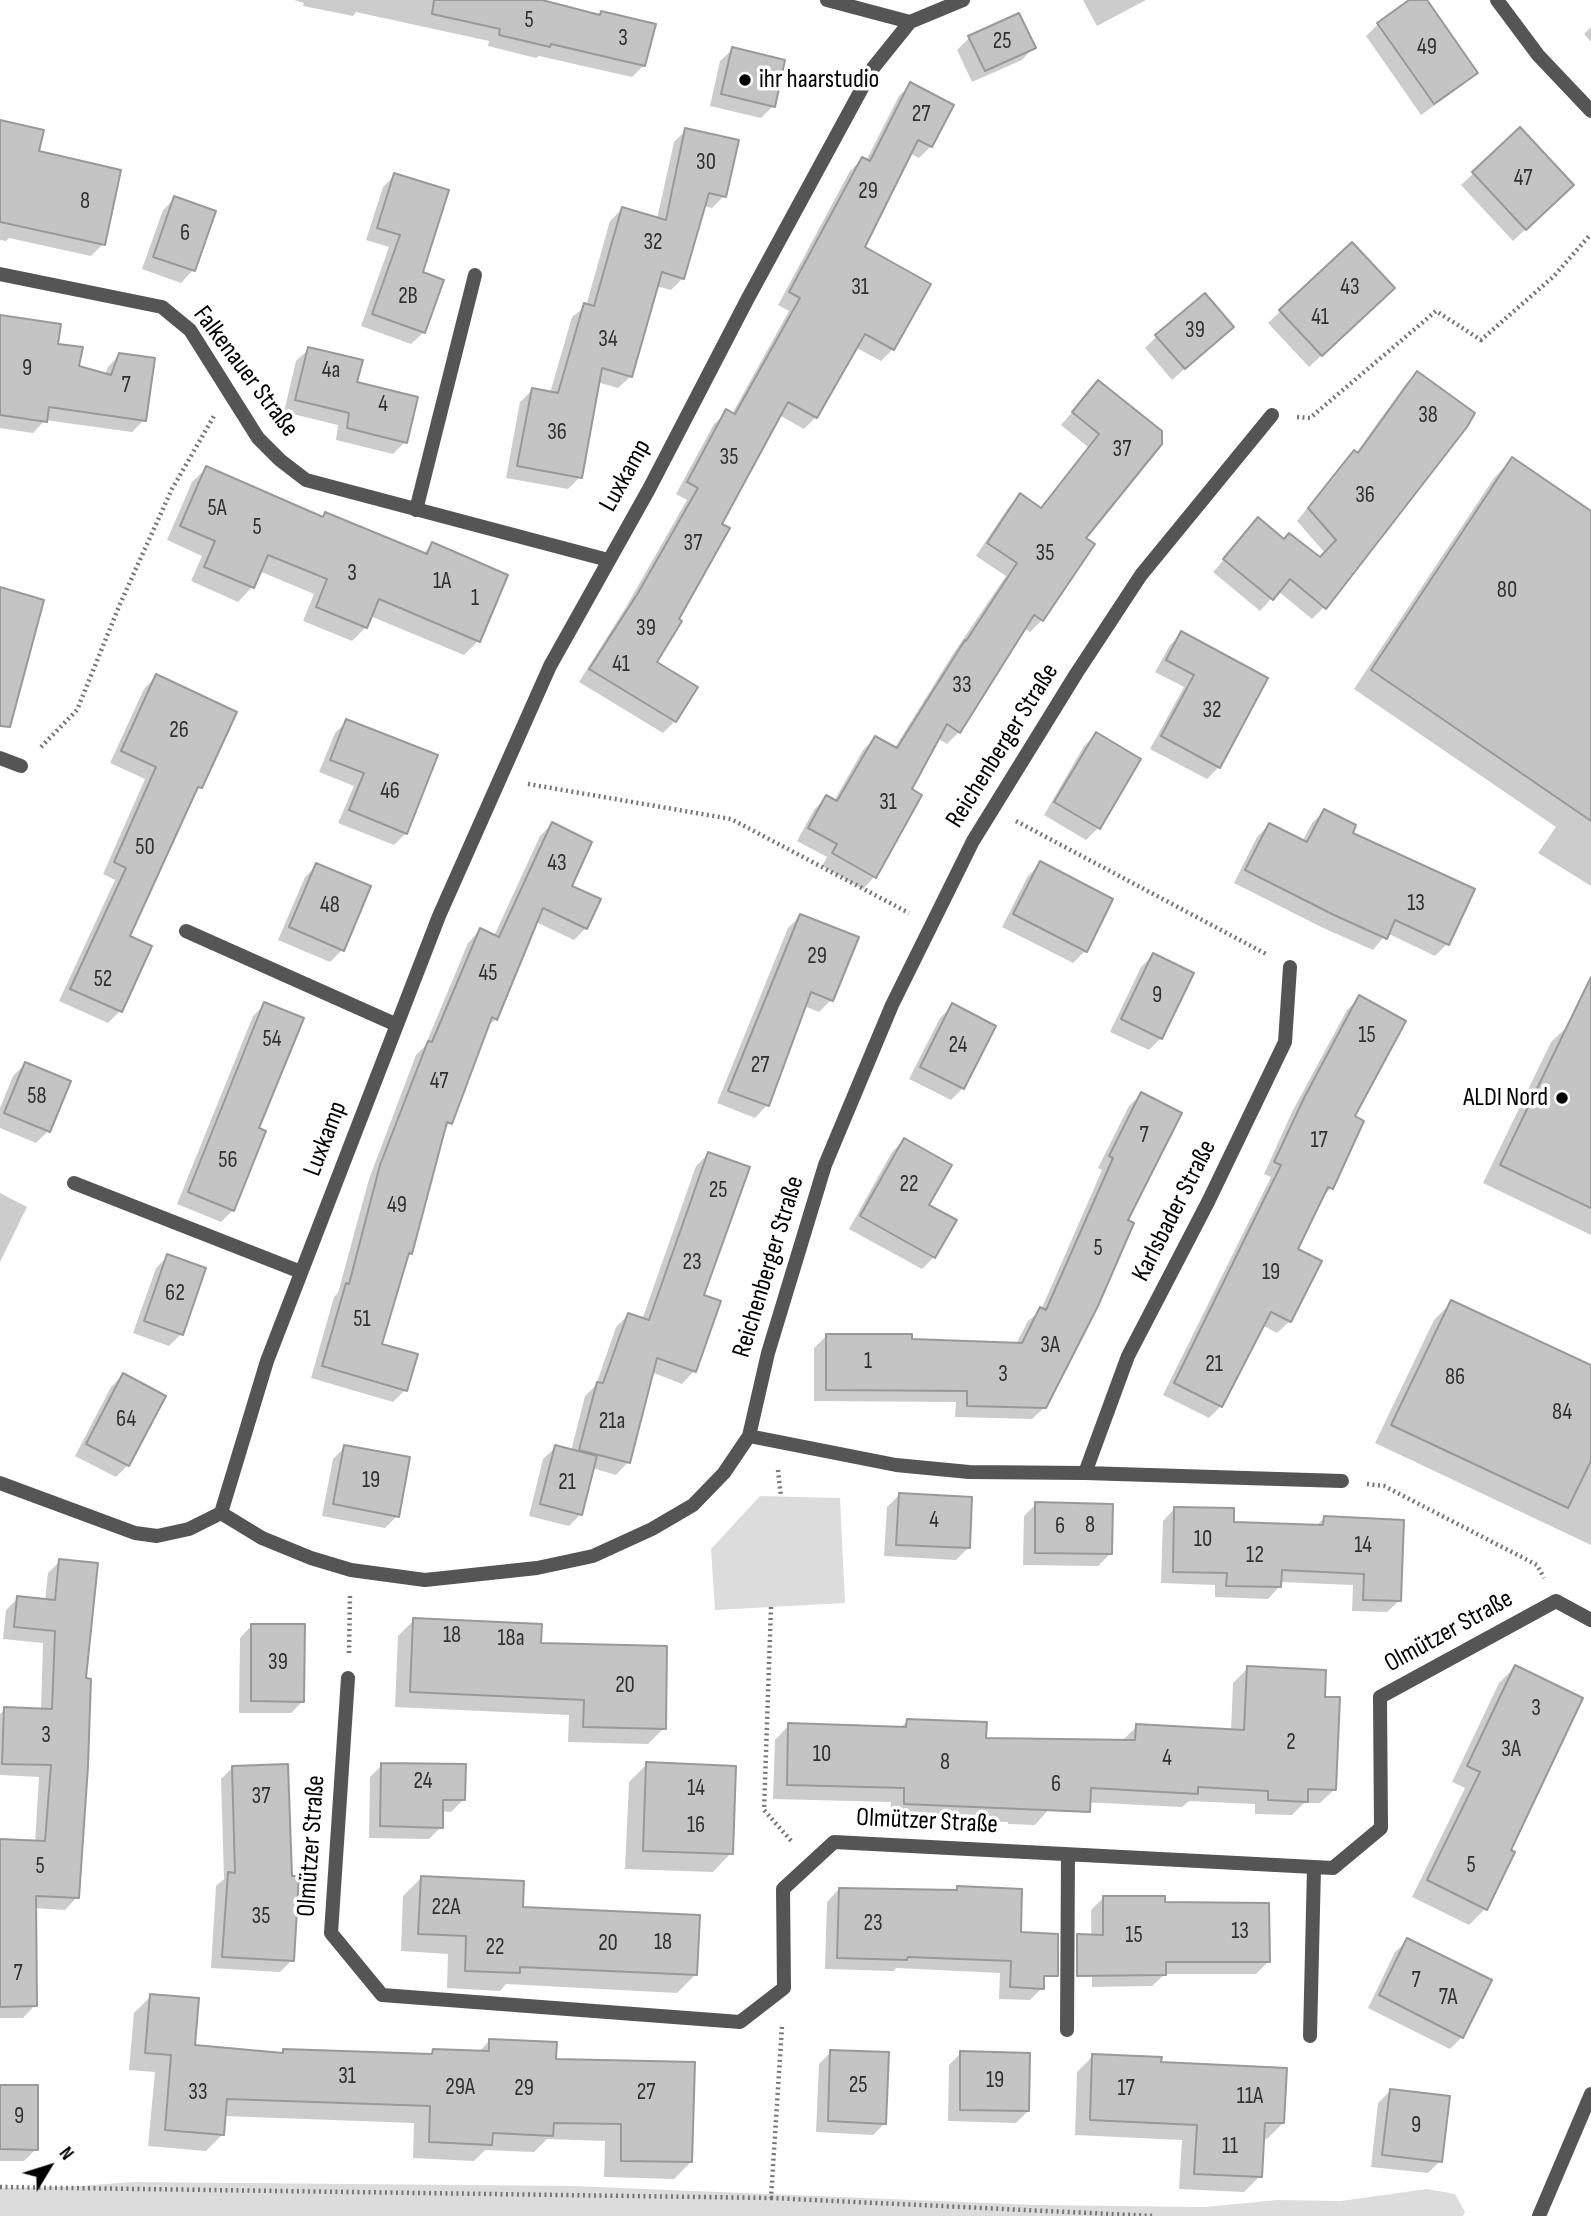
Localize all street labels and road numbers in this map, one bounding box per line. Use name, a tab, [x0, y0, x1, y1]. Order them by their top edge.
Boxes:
street label: Falkenauer Straße	[186, 300, 304, 444]
street label: Luxkamp	[594, 434, 658, 518]
street label: Reichenberger Straße	[940, 658, 1066, 834]
street label: Luxkamp	[298, 1097, 354, 1181]
street label: Karlsbader Straße	[1126, 1135, 1224, 1287]
street label: Reichenberger Straße	[727, 1173, 811, 1361]
street label: Olmützer Straße	[1379, 1584, 1519, 1680]
street label: Olmützer Straße	[291, 1774, 333, 1918]
street label: Olmützer Straße	[855, 1803, 999, 1841]

